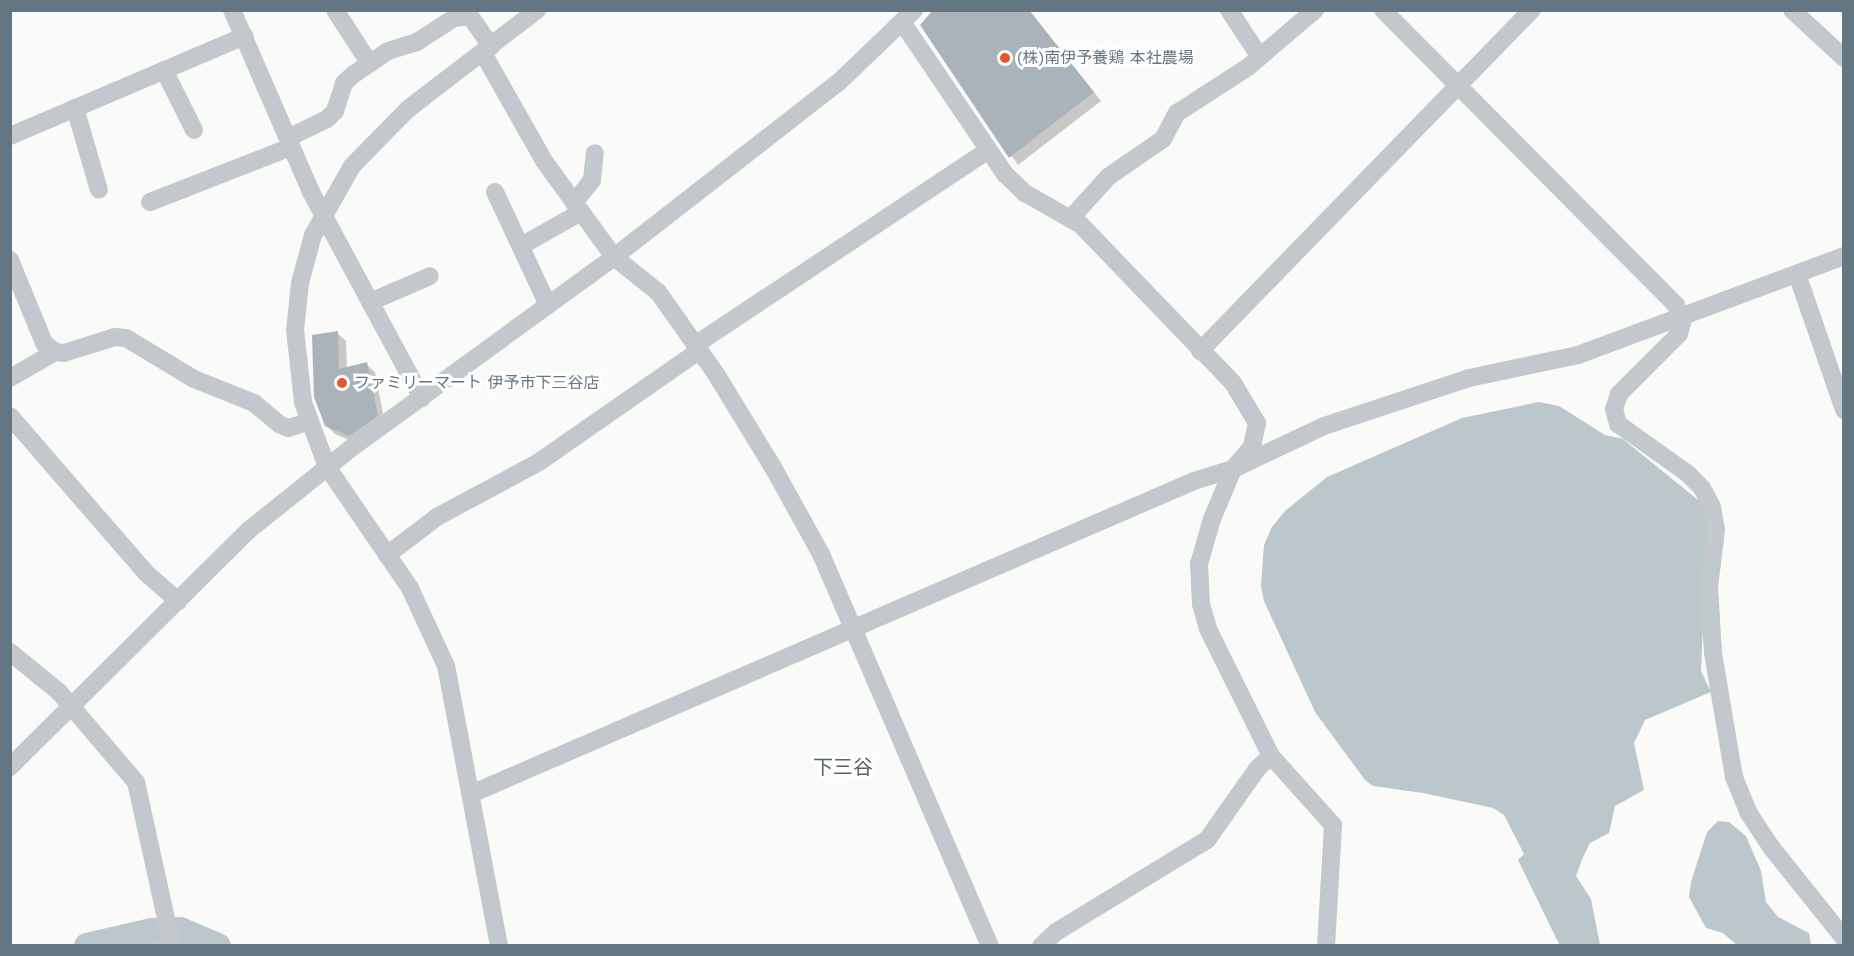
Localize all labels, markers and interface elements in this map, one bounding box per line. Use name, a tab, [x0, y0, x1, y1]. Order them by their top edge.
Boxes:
place label: (株)南伊予養鶏 本社農場	[1017, 48, 1194, 68]
marker: (株)南伊予養鶏 本社農場	[998, 51, 1012, 65]
place label: ファミリーマート 伊予市下三谷店	[354, 373, 599, 393]
marker: ファミリーマート 伊予市下三谷店	[335, 376, 349, 390]
district label: 下三谷	[813, 755, 873, 779]

